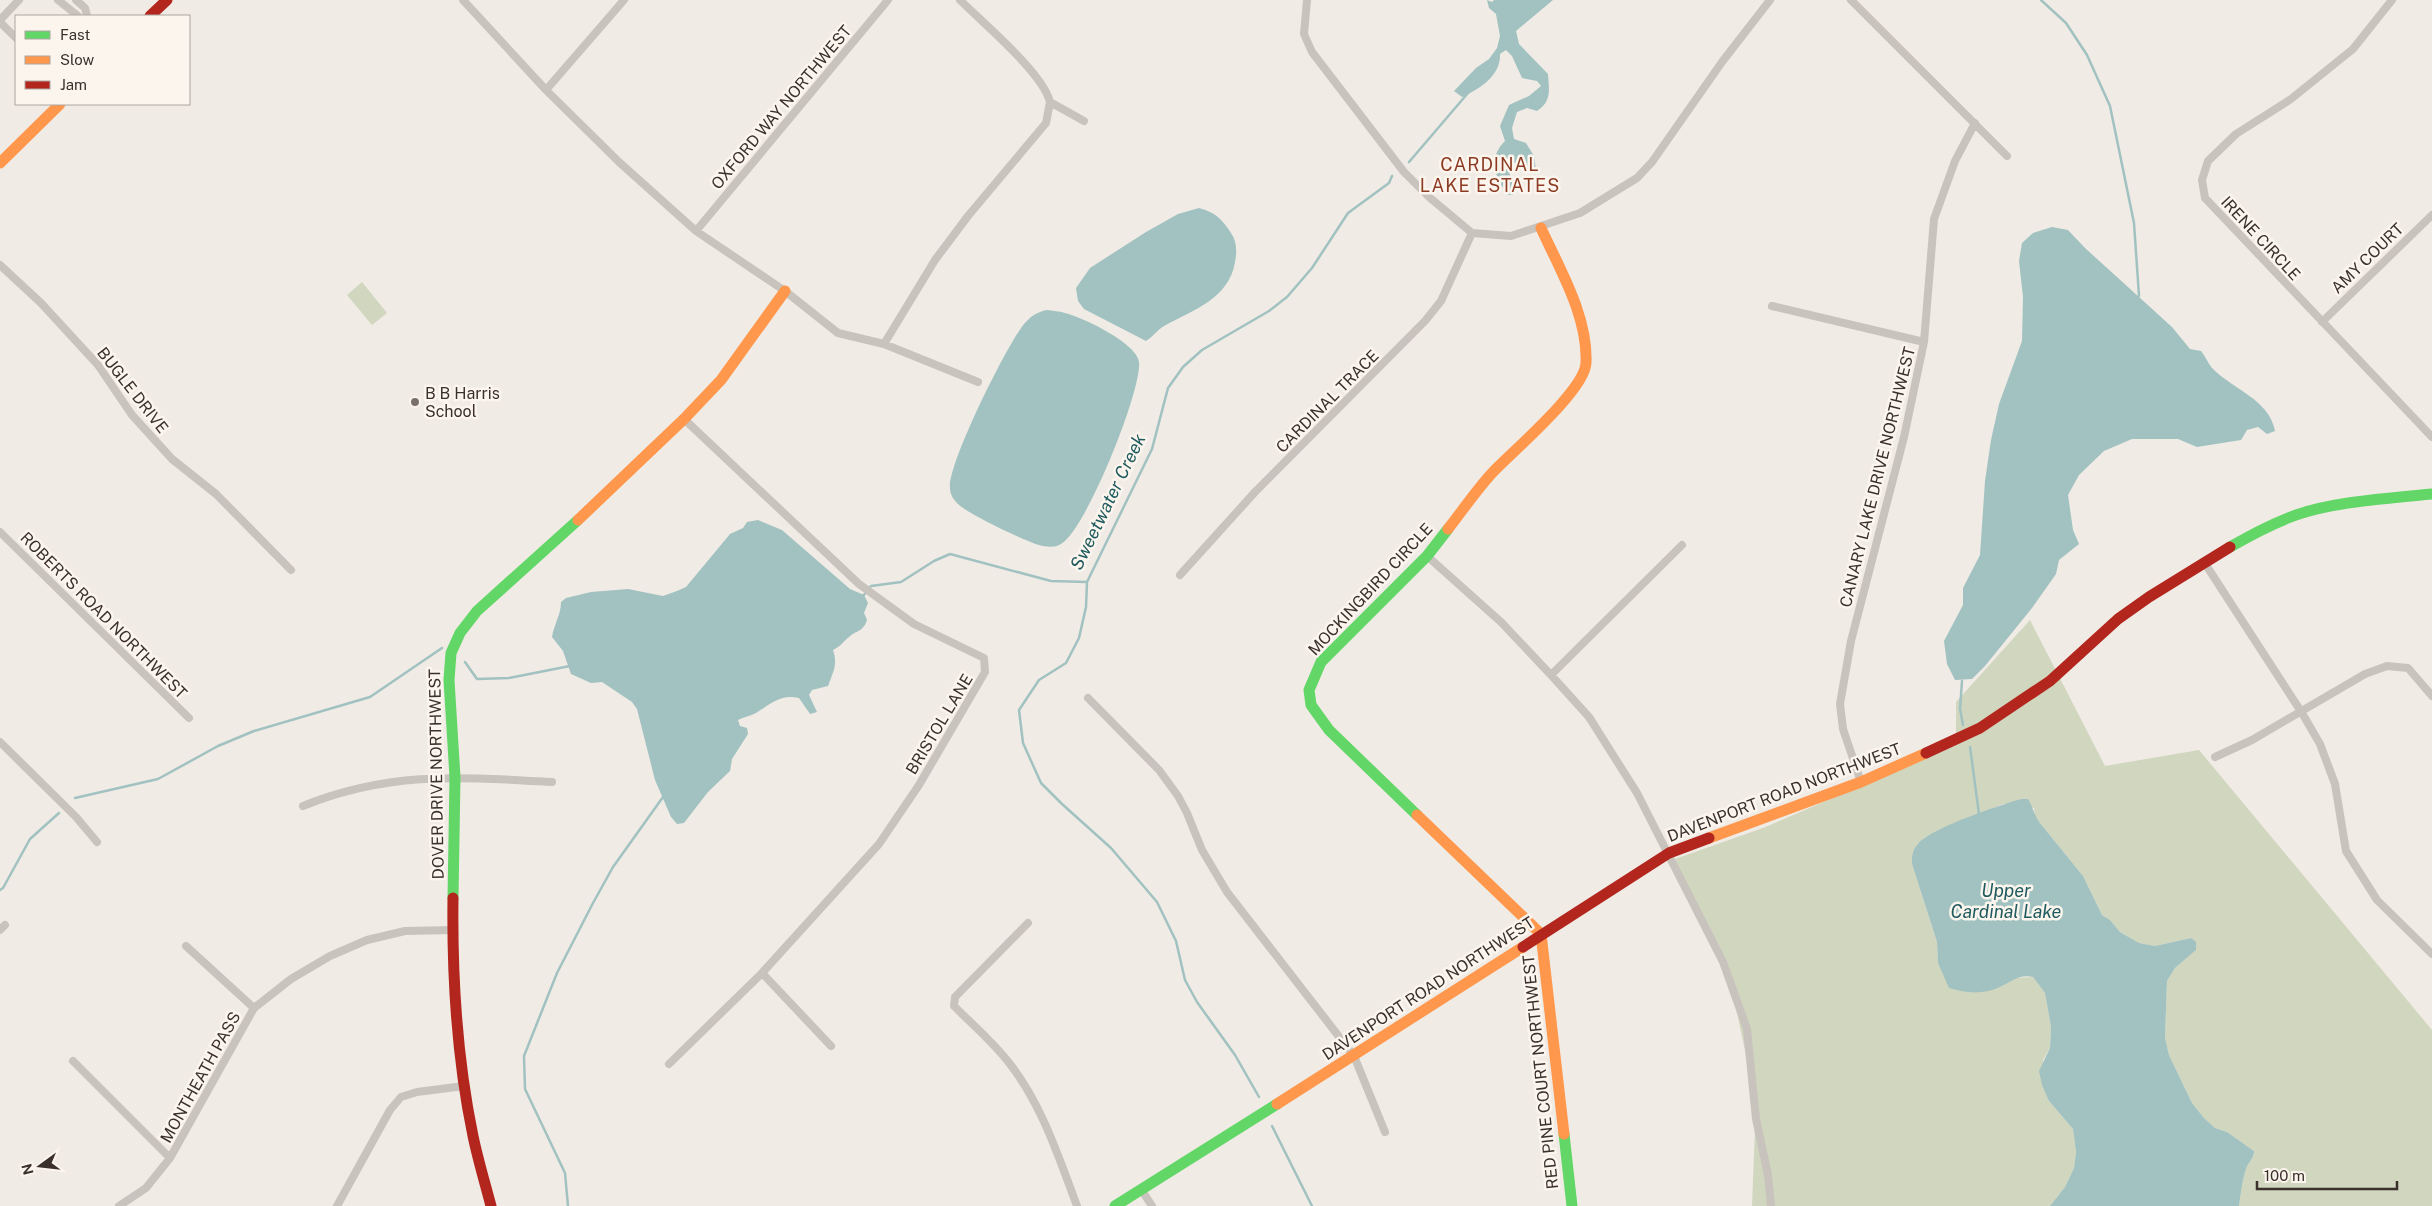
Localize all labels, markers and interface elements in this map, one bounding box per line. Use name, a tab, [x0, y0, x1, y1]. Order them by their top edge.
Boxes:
legend	[15, 15, 190, 105]
street label: OXFORD WAY NORTHWEST	[707, 21, 856, 193]
text: Fast	[60, 26, 90, 43]
text: Slow	[60, 51, 95, 68]
text: Jam	[60, 76, 87, 93]
district label: CARDINAL LAKE ESTATES	[1420, 154, 1560, 196]
street label: IRENE CIRCLE	[2217, 192, 2304, 284]
street label: AMY COURT	[2327, 219, 2408, 297]
street label: BUGLE DRIVE	[93, 344, 172, 437]
street label: CANARY LAKE DRIVE NORTHWEST	[1836, 344, 1919, 609]
street label: CARDINAL TRACE	[1272, 346, 1383, 457]
place label: B B Harris School	[425, 384, 500, 421]
marker: B B Harris School	[409, 396, 421, 408]
water label: Sweetwater Creek	[1065, 430, 1150, 573]
street label: MOCKINGBIRD CIRCLE	[1304, 519, 1437, 659]
street label: ROBERTS ROAD NORTHWEST	[16, 528, 191, 703]
street label: DOVER DRIVE NORTHWEST	[425, 668, 448, 879]
street label: BRISTOL LANE	[902, 671, 977, 778]
street label: DAVENPORT ROAD NORTHWEST	[1665, 739, 1904, 846]
water label: Upper Cardinal Lake	[1951, 880, 2062, 922]
street label: DAVENPORT ROAD NORTHWEST	[1319, 912, 1538, 1064]
street label: RED PINE COURT NORTHWEST	[1519, 953, 1562, 1190]
street label: MONTHEATH PASS	[156, 1008, 244, 1146]
north arrow	[15, 1141, 65, 1191]
scale bar	[2257, 1158, 2397, 1190]
text: N	[18, 1162, 37, 1177]
text: 100 m	[2264, 1167, 2305, 1184]

